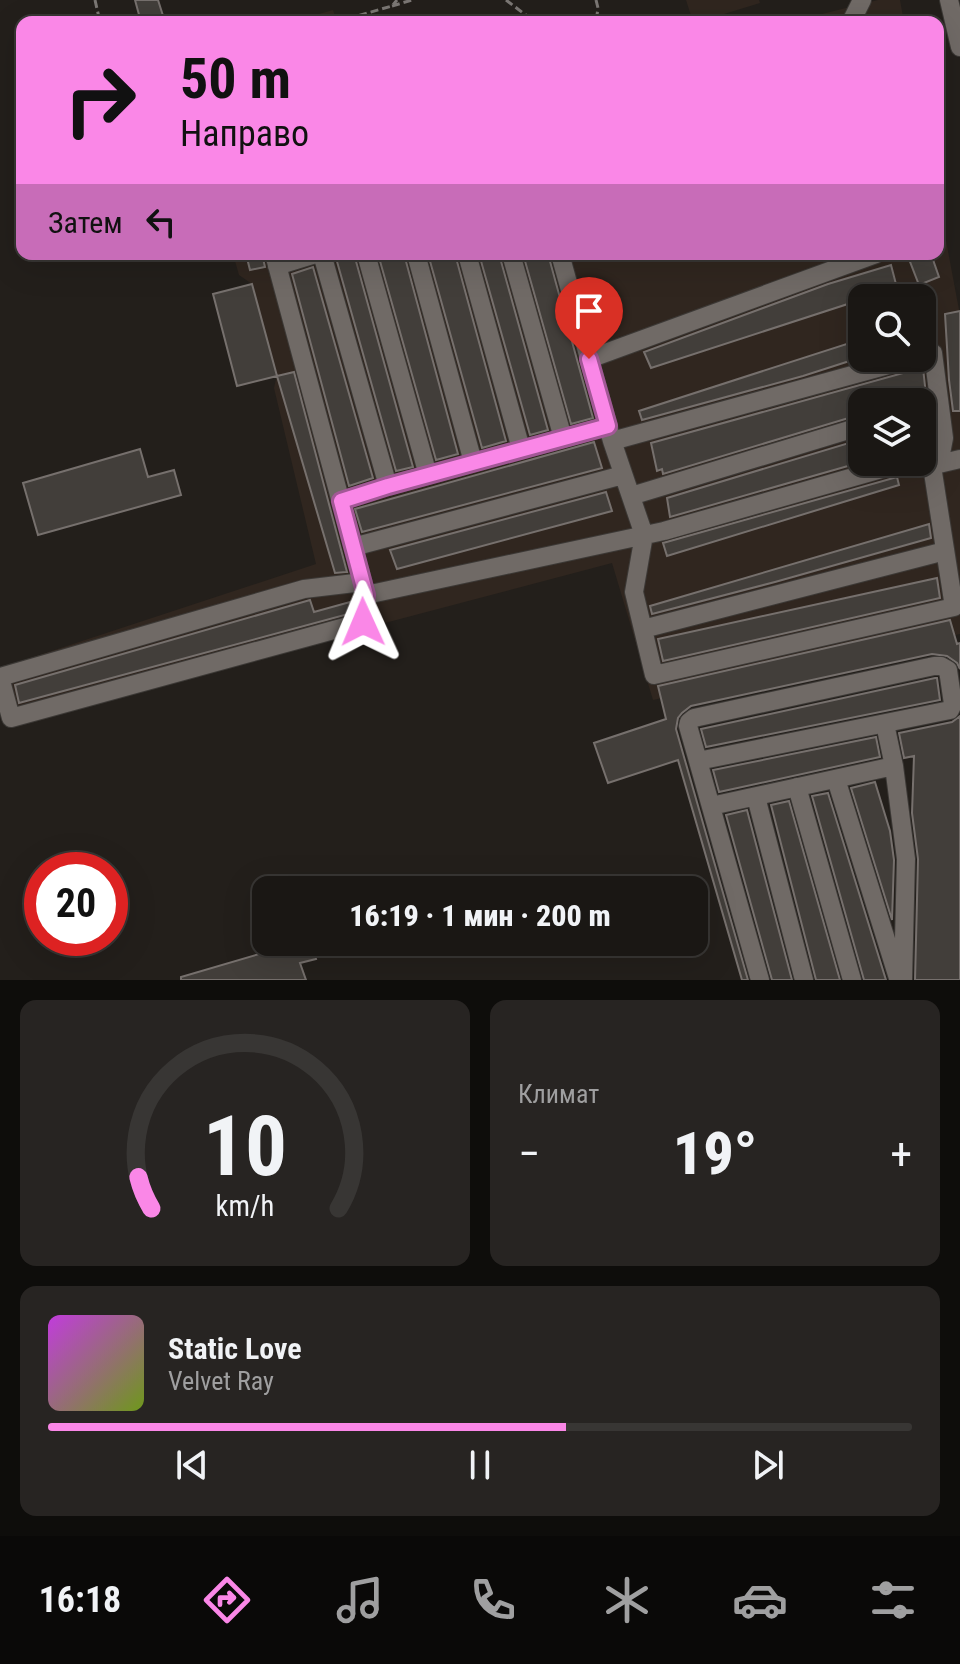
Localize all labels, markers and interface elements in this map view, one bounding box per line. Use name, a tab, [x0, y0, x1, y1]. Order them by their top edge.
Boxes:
text: 50 m	[180, 46, 291, 112]
icon: right	[48, 48, 152, 152]
text: Направо	[180, 113, 309, 155]
icon: left	[139, 200, 183, 244]
text: Затем	[48, 205, 123, 240]
pin	[555, 277, 623, 359]
map controls	[848, 284, 936, 476]
button: search	[848, 284, 936, 372]
icon: arrive	[567, 289, 611, 333]
button: layers	[848, 388, 936, 476]
position arrow	[321, 580, 405, 664]
speed limit sign: 20	[24, 852, 128, 956]
text: 16:19 · 1 мин · 200 m	[349, 898, 611, 933]
text: Климат	[518, 1079, 599, 1109]
text: 10	[203, 1098, 287, 1195]
text: 19°	[673, 1118, 757, 1189]
text: −	[518, 1128, 540, 1180]
text: +	[890, 1128, 912, 1180]
text: km/h	[216, 1189, 274, 1223]
text: Static Love	[168, 1331, 302, 1366]
text: Velvet Ray	[168, 1366, 274, 1396]
icon: previous	[170, 1443, 214, 1487]
icon: pause	[458, 1443, 502, 1487]
icon: next	[746, 1443, 790, 1487]
icon: directions	[199, 1572, 255, 1628]
icon: music	[332, 1572, 388, 1628]
icon: phone	[465, 1572, 521, 1628]
icon: climate	[599, 1572, 655, 1628]
icon: car	[732, 1572, 788, 1628]
icon: filters	[865, 1572, 921, 1628]
text: 16:18	[39, 1579, 121, 1621]

